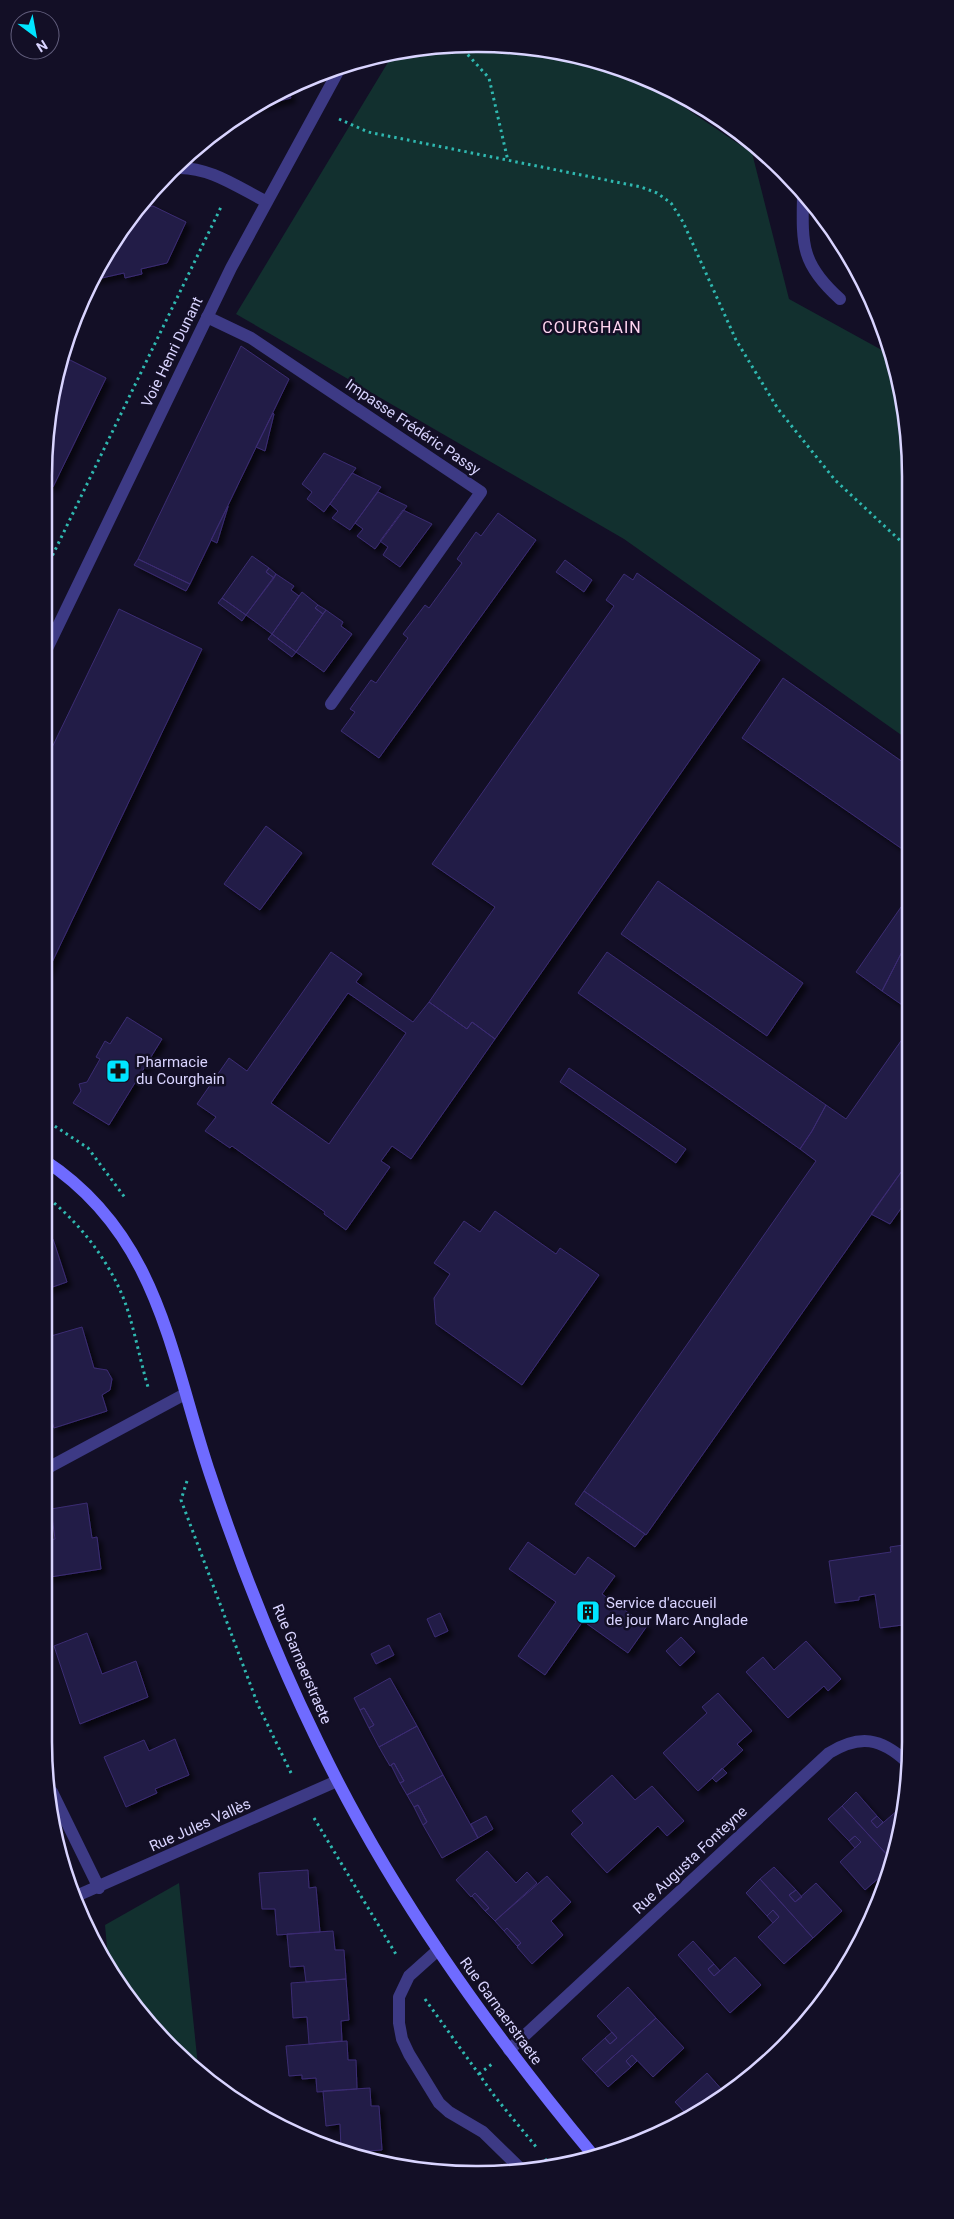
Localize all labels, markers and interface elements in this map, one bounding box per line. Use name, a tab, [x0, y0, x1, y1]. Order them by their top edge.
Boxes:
north arrow	[10, 10, 60, 60]
text: N	[33, 37, 50, 55]
street label: Voie Henri Dunant	[138, 294, 206, 410]
district label: COURGHAIN	[542, 318, 642, 337]
street label: Impasse Frédéric Passy	[342, 375, 484, 479]
place label: Pharmacie du Courghain	[136, 1053, 225, 1088]
pharmacy icon: Pharmacie du Courghain	[105, 1058, 131, 1084]
place label: Service d'accueil de jour Marc Anglade	[606, 1594, 748, 1629]
building icon: Service d'accueil de jour Marc Anglade	[575, 1599, 601, 1625]
street label: Rue Garnaerstraete	[269, 1601, 335, 1727]
street label: Rue Jules Vallès	[146, 1795, 254, 1855]
street label: Rue Augusta Fonteyne	[629, 1802, 751, 1918]
street label: Rue Garnaerstraete	[456, 1954, 546, 2068]

